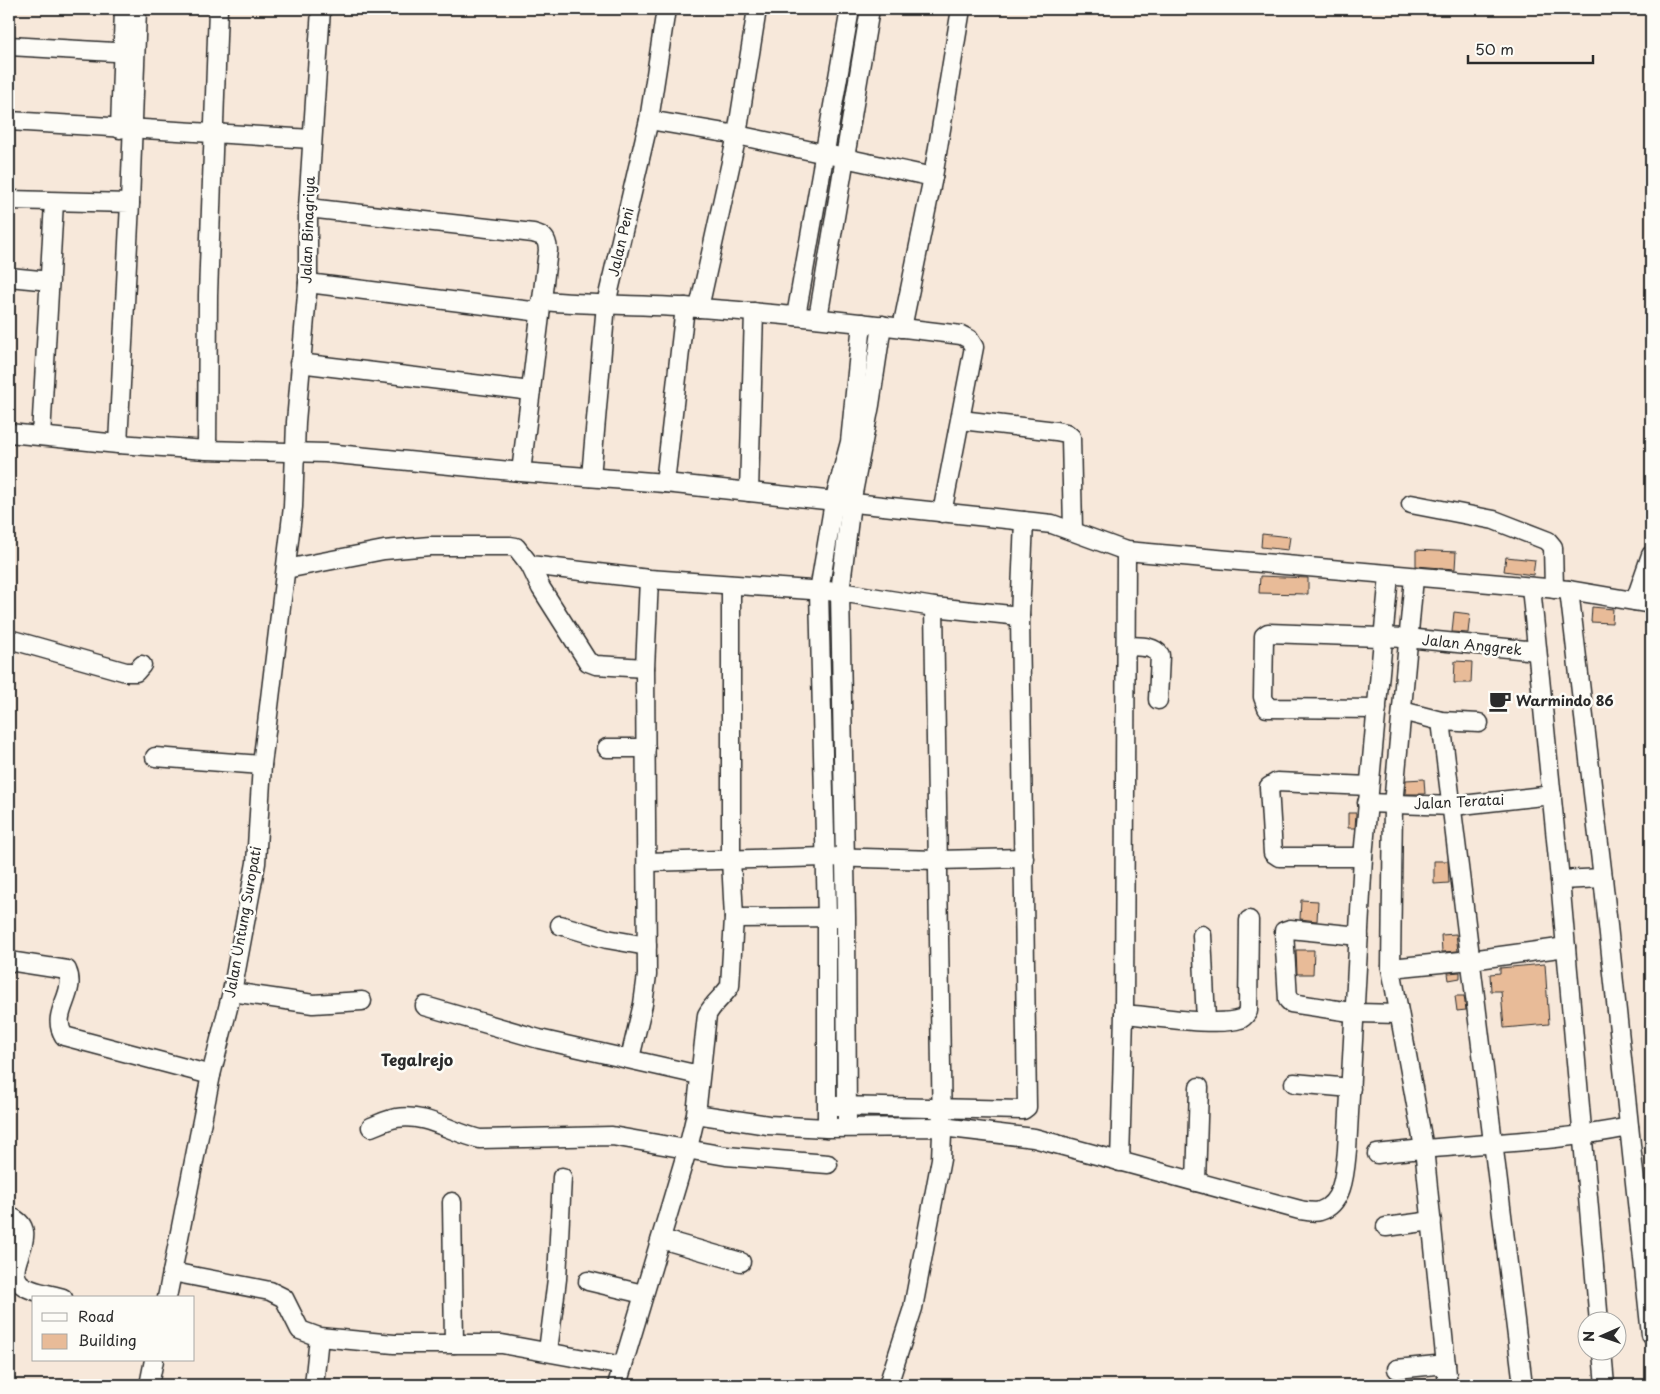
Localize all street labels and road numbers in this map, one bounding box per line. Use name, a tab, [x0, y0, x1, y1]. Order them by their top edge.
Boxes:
street label: Jalan Binagriya	[295, 176, 320, 284]
street label: Jalan Peni	[602, 205, 639, 279]
street label: Jalan Anggrek	[1421, 629, 1524, 660]
street label: Jalan Teratai	[1413, 789, 1505, 814]
street label: Jalan Untung Suropati	[219, 845, 266, 999]

